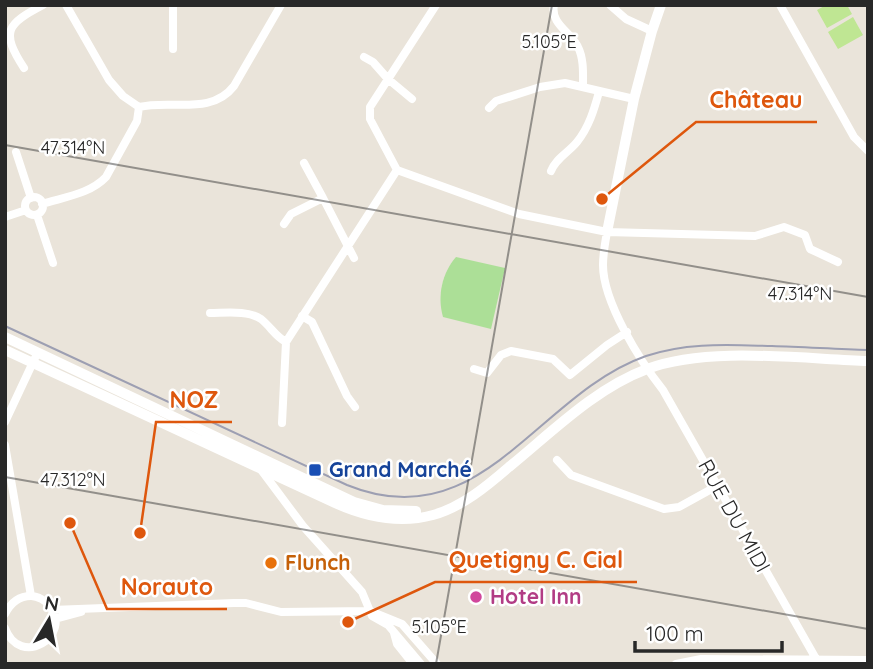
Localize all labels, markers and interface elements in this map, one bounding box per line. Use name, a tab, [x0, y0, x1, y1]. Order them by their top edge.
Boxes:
text: 5.105°E	[521, 30, 577, 53]
callout: Château	[696, 78, 817, 122]
text: Château	[709, 85, 803, 114]
text: 47.314°N	[41, 136, 105, 159]
text: 47.314°N	[768, 282, 832, 305]
callout: NOZ	[156, 378, 232, 422]
text: NOZ	[170, 385, 219, 414]
street label: RUE DU MIDI	[693, 454, 777, 577]
place label: Grand Marché	[329, 456, 472, 482]
marker: Grand Marché	[307, 462, 323, 478]
text: 47.312°N	[40, 468, 106, 491]
callout: Quetigny C. Cial	[435, 538, 637, 582]
text: Quetigny C. Cial	[449, 545, 623, 574]
place label: Flunch	[285, 549, 350, 575]
marker: Flunch	[263, 555, 279, 571]
callout: Norauto	[107, 565, 227, 609]
text: Norauto	[121, 572, 213, 601]
place label: Hotel Inn	[490, 583, 581, 609]
north arrow	[14, 585, 84, 655]
marker: Hotel Inn	[468, 589, 484, 605]
text: N	[43, 590, 61, 616]
scale bar	[635, 610, 782, 654]
text: 5.105°E	[411, 615, 467, 638]
text: 100 m	[646, 620, 704, 646]

